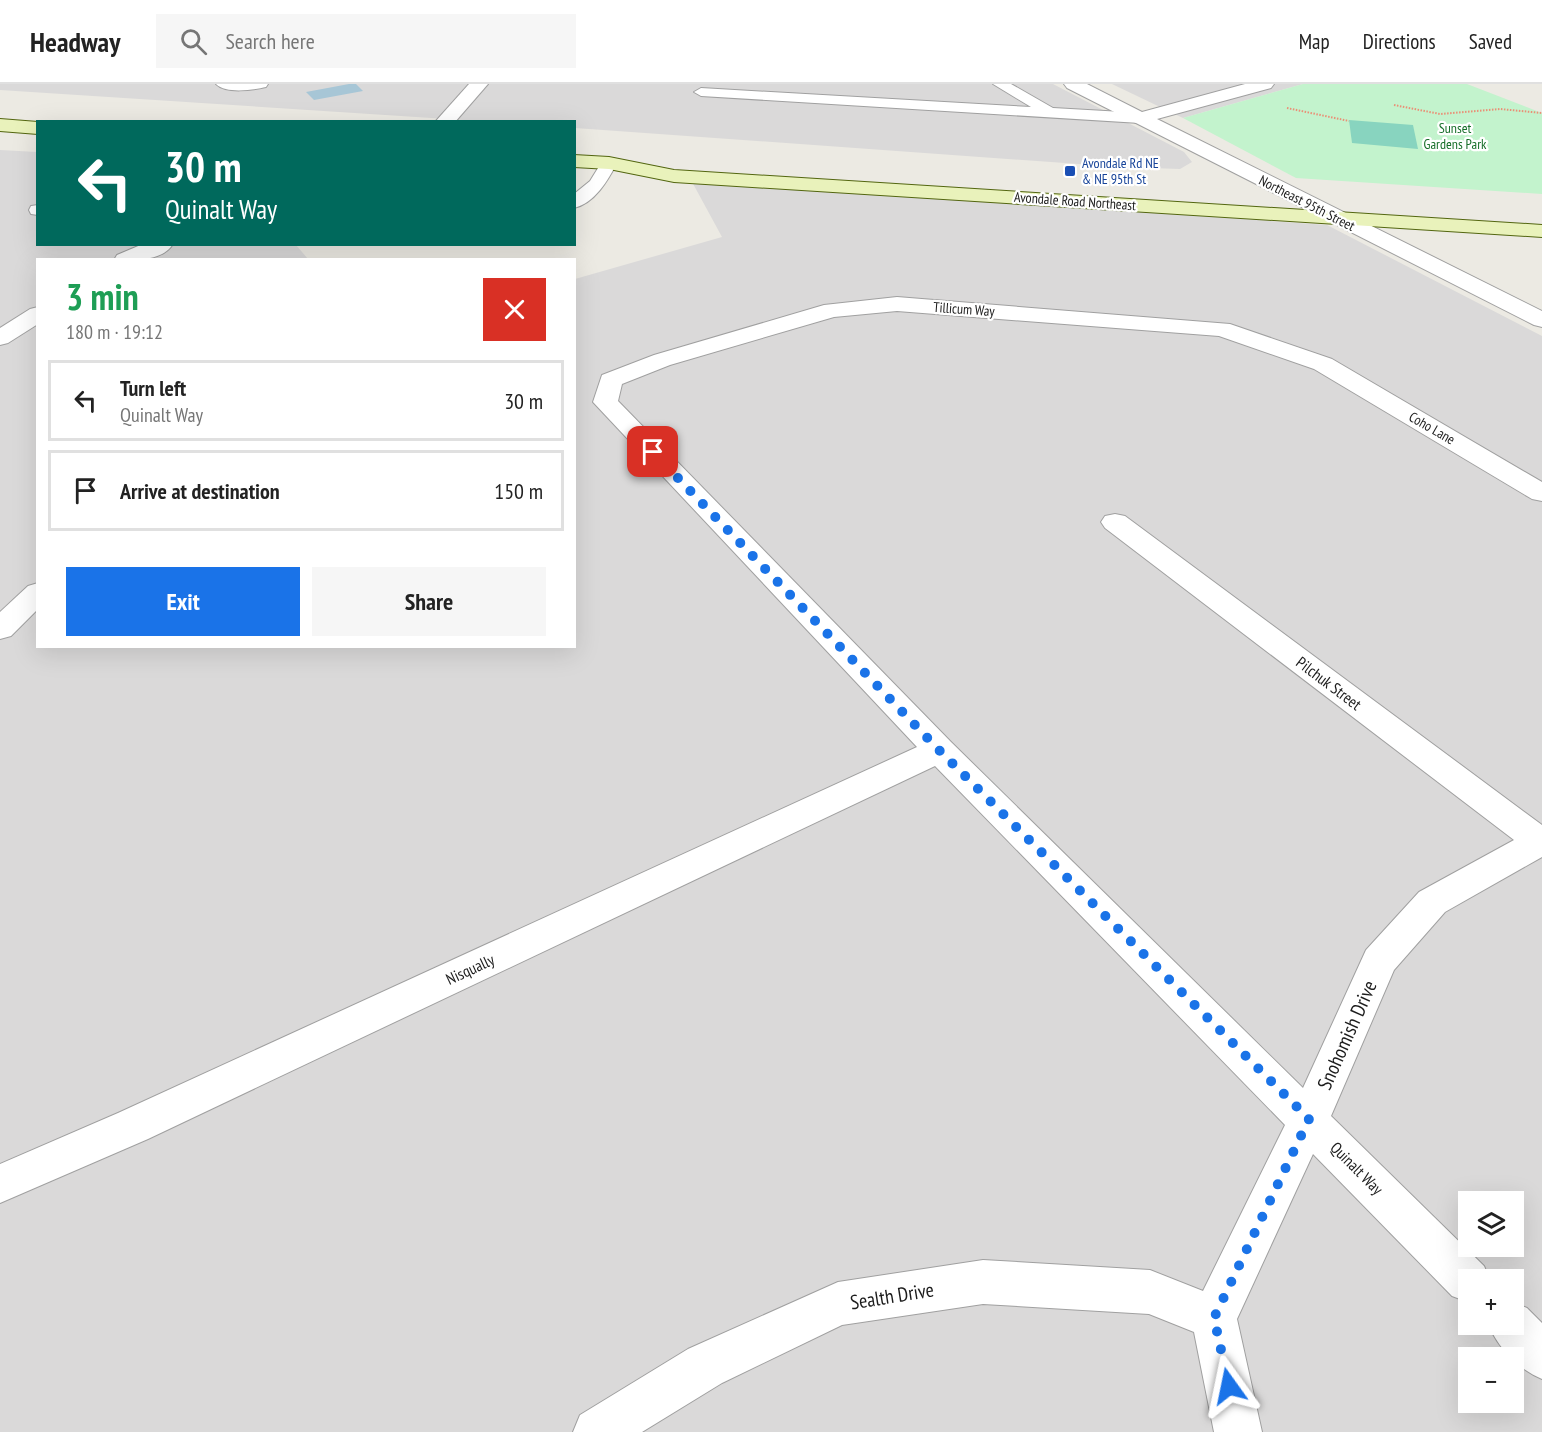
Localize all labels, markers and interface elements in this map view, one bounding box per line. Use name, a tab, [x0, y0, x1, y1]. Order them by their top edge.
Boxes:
search box	[156, 14, 576, 68]
text: Headway	[30, 23, 120, 60]
icon: search	[177, 25, 210, 58]
text: Search here	[225, 27, 315, 55]
text: Map	[1299, 28, 1330, 55]
text: Directions	[1363, 28, 1436, 55]
text: Saved	[1469, 28, 1512, 55]
park label: Sunset Gardens Park	[1424, 119, 1487, 153]
text: 30 m	[165, 139, 242, 194]
icon: left	[66, 144, 144, 222]
place label: Avondale Rd NE & NE 95th St	[1082, 154, 1159, 188]
marker: Avondale Rd NE & NE 95th St	[1063, 164, 1077, 178]
street label: Northeast 95th Street	[1256, 171, 1358, 235]
street label: Avondale Road Northeast	[1013, 188, 1137, 214]
text: Quinalt Way	[165, 192, 277, 226]
text: 3 min	[66, 273, 139, 320]
button: close	[483, 278, 546, 341]
street label: Tillicum Way	[933, 298, 996, 320]
text: 180 m · 19:12	[66, 319, 163, 345]
text: Turn left	[120, 374, 186, 402]
icon: left	[69, 384, 102, 417]
text: 30 m	[504, 387, 543, 415]
text: Quinalt Way	[120, 402, 203, 428]
street label: Coho Lane	[1406, 408, 1459, 448]
pin	[627, 426, 678, 477]
icon: arrive	[636, 435, 669, 468]
icon: arrive	[69, 474, 102, 507]
text: Arrive at destination	[120, 477, 280, 505]
text: 150 m	[494, 477, 543, 505]
button: Exit	[66, 567, 300, 636]
button: Share	[312, 567, 546, 636]
street label: Pilchuk Street	[1292, 652, 1366, 714]
street label: Nisqually	[443, 949, 497, 989]
street label: Snohomish Drive	[1311, 976, 1383, 1094]
street label: Quinalt Way	[1326, 1137, 1388, 1199]
map controls	[1458, 1191, 1524, 1413]
button: layers	[1458, 1191, 1524, 1257]
button: +	[1458, 1269, 1524, 1335]
street label: Sealth Drive	[848, 1277, 936, 1315]
button: −	[1458, 1347, 1524, 1413]
position arrow	[1197, 1354, 1261, 1418]

